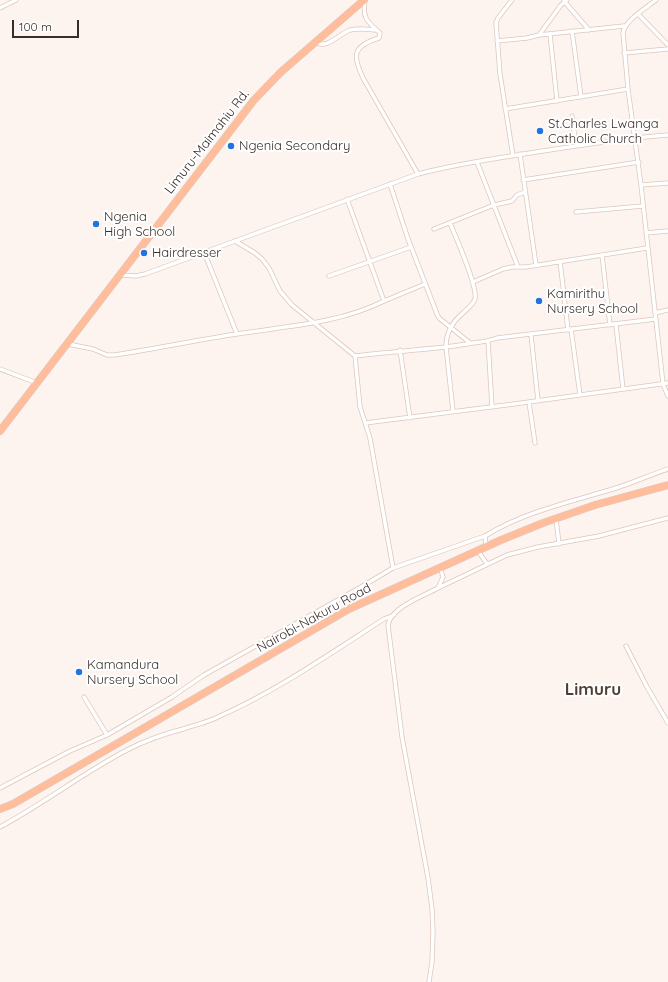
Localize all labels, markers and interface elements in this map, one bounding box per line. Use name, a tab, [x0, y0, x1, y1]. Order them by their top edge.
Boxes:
scale bar	[14, 12, 81, 38]
text: 100 m	[19, 19, 52, 34]
street label: Limuru-Maimahiu Rd.	[162, 87, 252, 197]
place label: St.Charles Lwanga Catholic Church	[548, 116, 659, 147]
marker: St.Charles Lwanga Catholic Church	[535, 126, 545, 136]
place label: Ngenia Secondary	[239, 138, 350, 154]
marker: Ngenia Secondary	[226, 141, 236, 151]
place label: Ngenia High School	[104, 209, 175, 240]
marker: Ngenia High School	[91, 219, 101, 229]
place label: Hairdresser	[152, 245, 221, 261]
marker: Hairdresser	[139, 248, 149, 258]
place label: Kamirithu Nursery School	[547, 286, 638, 317]
marker: Kamirithu Nursery School	[534, 296, 544, 306]
street label: Nairobi-Nakuru Road	[254, 580, 374, 656]
place label: Kamandura Nursery School	[87, 657, 178, 688]
marker: Kamandura Nursery School	[74, 667, 84, 677]
district label: Limuru	[565, 680, 621, 700]

